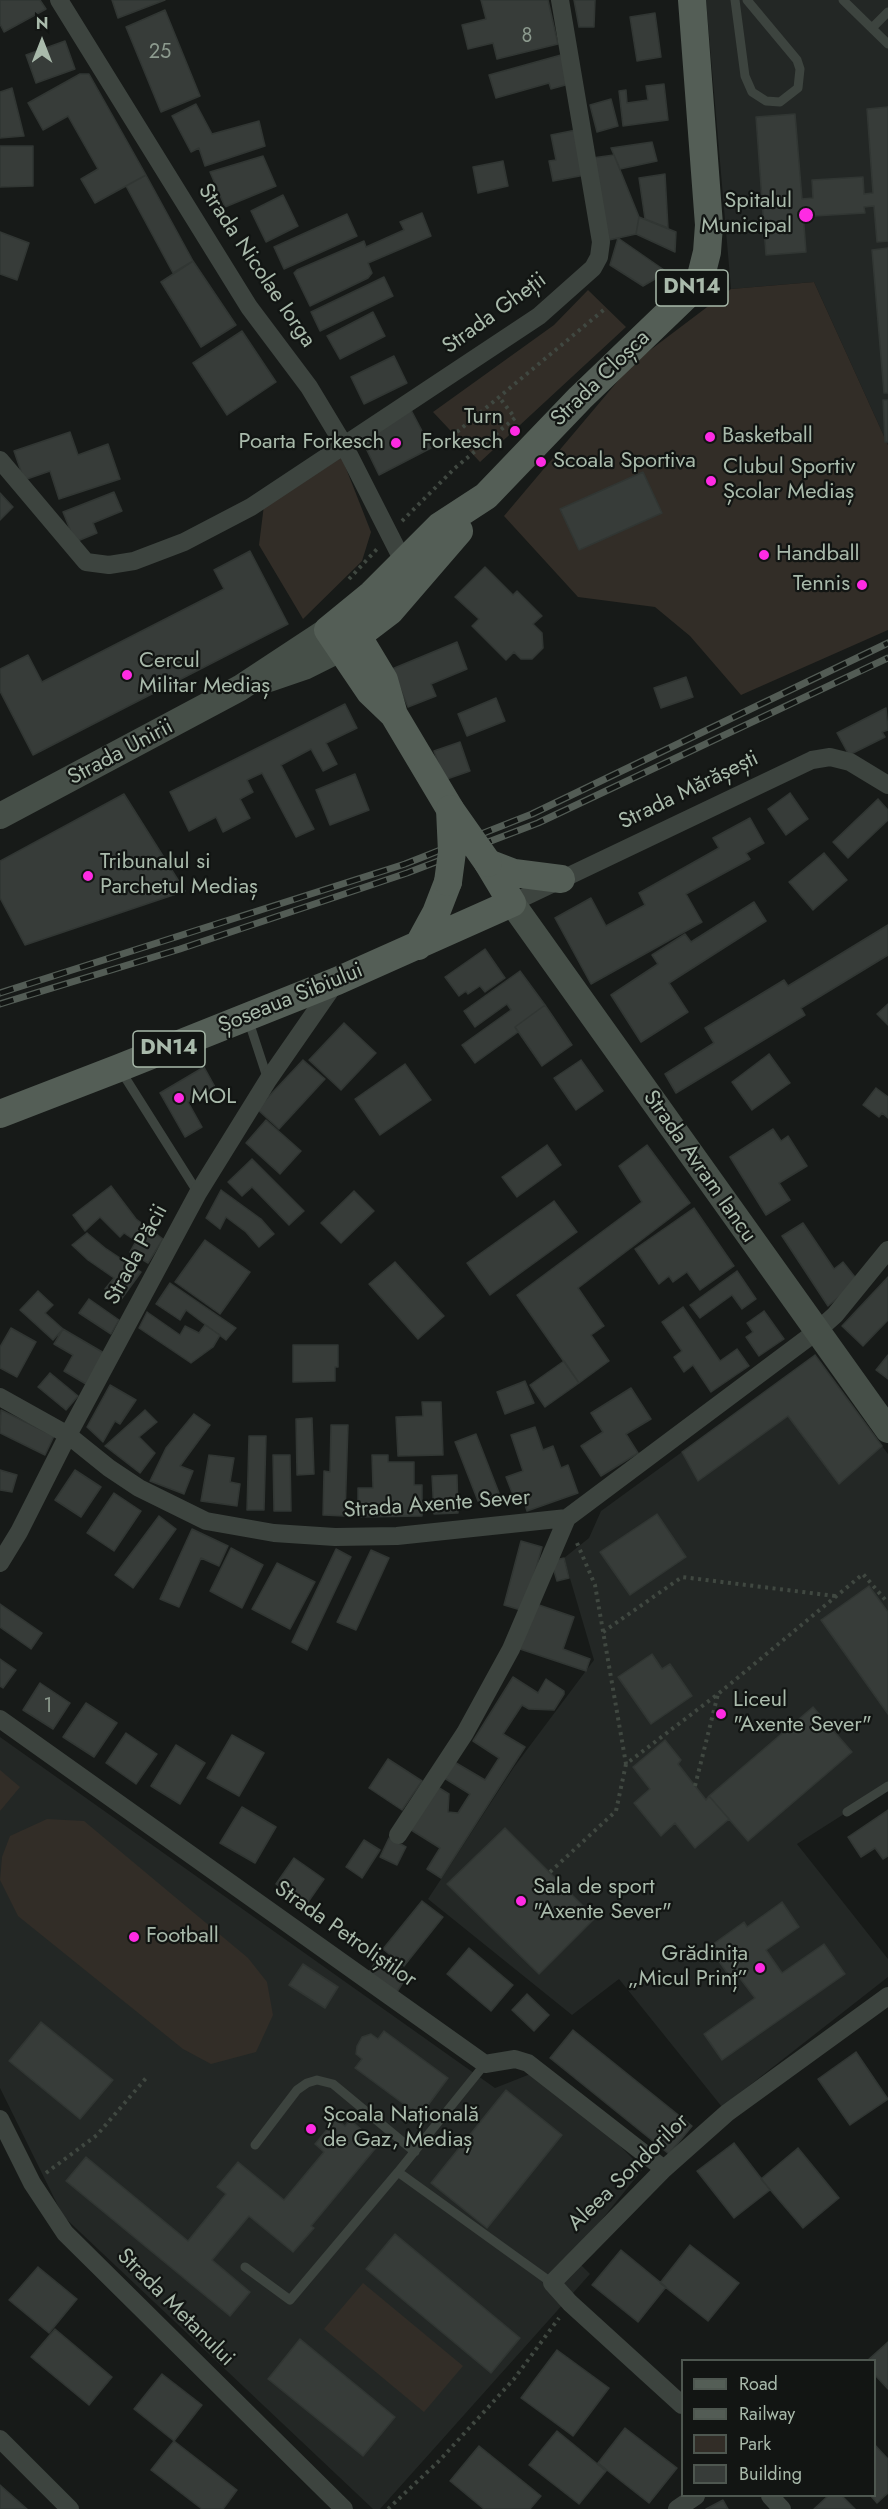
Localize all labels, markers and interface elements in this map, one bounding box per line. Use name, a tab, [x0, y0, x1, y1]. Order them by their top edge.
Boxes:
north arrow	[12, 12, 72, 72]
text: N	[36, 12, 48, 35]
house number: 8	[522, 25, 532, 49]
house number: 25	[149, 41, 171, 65]
street label: Strada Nicolae Iorga	[191, 179, 321, 353]
place label: Spitalul Municipal	[701, 189, 792, 240]
marker: Spitalul Municipal	[797, 206, 815, 224]
street label: Strada Gheții	[438, 268, 552, 360]
road number: DN14	[656, 270, 728, 306]
street label: Strada Cloșca	[546, 325, 656, 433]
place label: Turn Forkesch	[421, 405, 503, 457]
marker: Turn Forkesch	[508, 424, 522, 438]
place label: Basketball	[722, 424, 813, 450]
place label: Poarta Forkesch	[238, 430, 384, 456]
marker: Basketball	[703, 430, 717, 444]
marker: Poarta Forkesch	[389, 436, 403, 450]
place label: Scoala Sportiva	[553, 449, 696, 475]
marker: Scoala Sportiva	[534, 455, 548, 469]
place label: Clubul Sportiv Școlar Mediaș	[723, 455, 855, 506]
marker: Clubul Sportiv Școlar Mediaș	[704, 474, 718, 488]
place label: Handball	[776, 542, 860, 568]
marker: Handball	[757, 548, 771, 562]
place label: Tennis	[793, 572, 850, 598]
marker: Tennis	[855, 578, 869, 592]
place label: Cercul Militar Mediaș	[139, 649, 270, 700]
marker: Cercul Militar Mediaș	[120, 668, 134, 682]
street label: Strada Unirii	[64, 714, 178, 792]
street label: Strada Mărășești	[615, 746, 763, 836]
place label: Tribunalul si Parchetul Mediaș	[100, 850, 258, 902]
marker: Tribunalul si Parchetul Mediaș	[81, 869, 95, 883]
street label: Șoseaua Sibiului	[215, 958, 367, 1040]
road number: DN14	[133, 1031, 205, 1067]
place label: MOL	[191, 1085, 236, 1111]
street label: Strada Avram Iancu	[637, 1086, 761, 1248]
marker: MOL	[172, 1091, 186, 1105]
street label: Strada Păcii	[100, 1200, 174, 1310]
street label: Strada Axente Sever	[343, 1485, 531, 1525]
place label: Liceul "Axente Sever"	[733, 1688, 872, 1740]
house number: 1	[44, 1695, 52, 1719]
marker: Liceul "Axente Sever"	[714, 1707, 728, 1721]
place label: Sala de sport "Axente Sever"	[533, 1875, 672, 1927]
street label: Strada Petroliștilor	[269, 1876, 421, 1994]
marker: Sala de sport "Axente Sever"	[514, 1894, 528, 1908]
place label: Football	[146, 1924, 219, 1950]
marker: Football	[127, 1930, 141, 1944]
place label: Grădinița „Micul Prinț”	[628, 1942, 748, 1994]
marker: Grădinița „Micul Prinț”	[753, 1961, 767, 1975]
place label: Școala Națională de Gaz, Mediaș	[323, 2103, 479, 2154]
street label: Aleea Sondorilor	[563, 2109, 695, 2237]
marker: Școala Națională de Gaz, Mediaș	[304, 2122, 318, 2136]
street label: Strada Metanului	[111, 2244, 239, 2372]
legend	[681, 2359, 876, 2497]
text: Road	[739, 2371, 778, 2397]
text: Railway	[739, 2401, 795, 2427]
text: Park	[739, 2431, 771, 2457]
text: Building	[739, 2461, 802, 2487]

